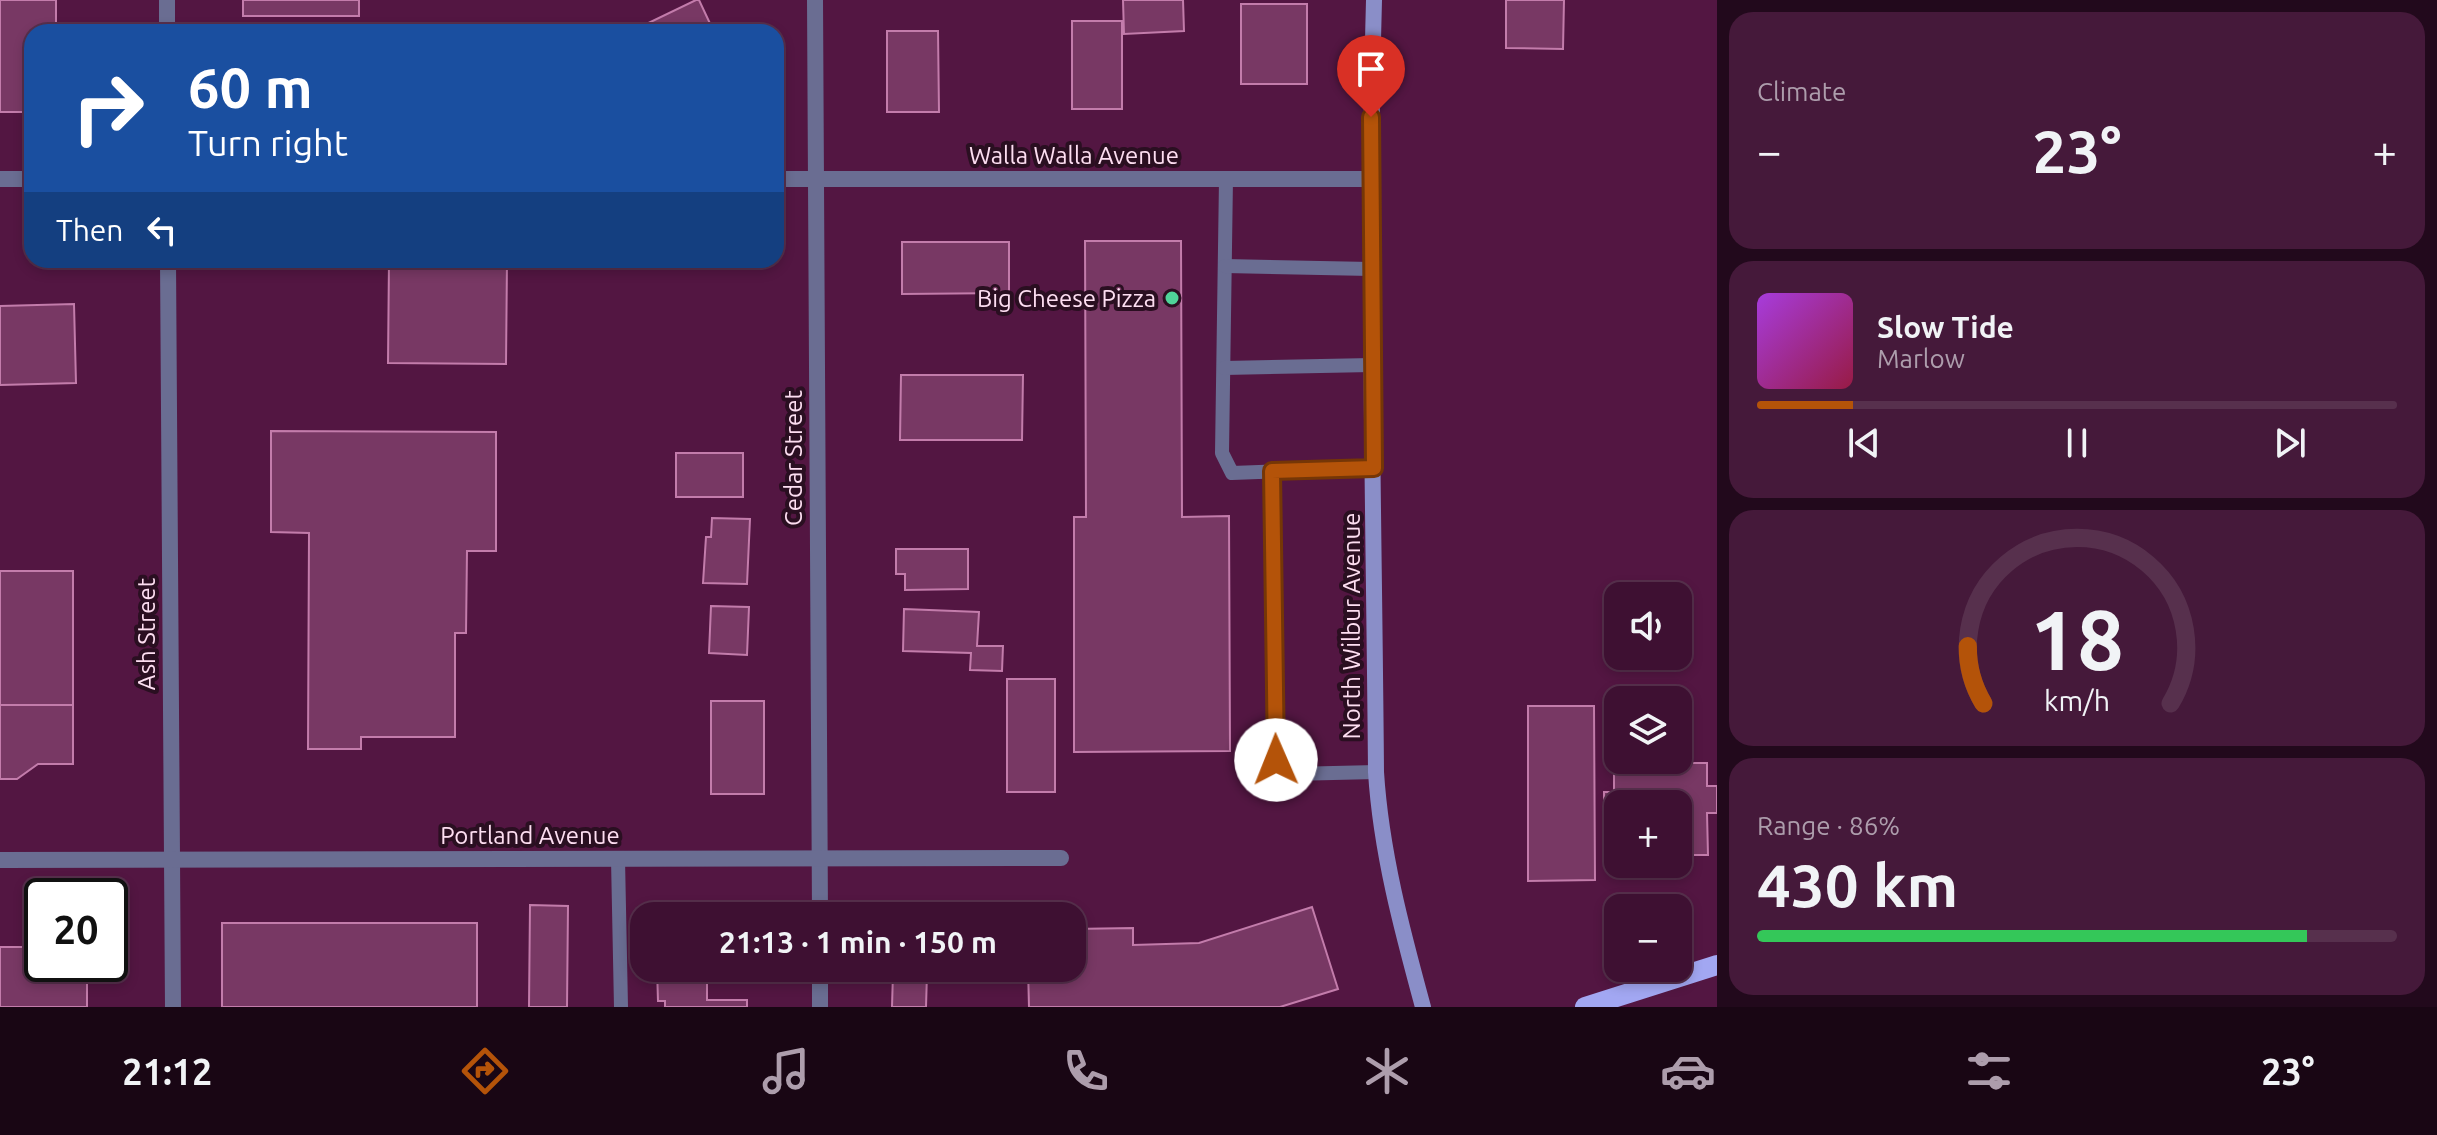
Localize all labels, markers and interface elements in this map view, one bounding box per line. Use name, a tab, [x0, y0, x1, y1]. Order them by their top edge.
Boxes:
pin	[1337, 35, 1405, 117]
icon: arrive	[1349, 47, 1393, 91]
icon: right	[56, 56, 160, 160]
text: 60 m	[188, 56, 313, 119]
text: Climate	[1757, 77, 1846, 106]
text: 23°	[2033, 117, 2121, 184]
text: Turn right	[188, 122, 348, 163]
text: −	[1757, 126, 1782, 175]
text: +	[2372, 126, 2397, 175]
street label: Walla Walla Avenue	[969, 142, 1179, 169]
icon: left	[140, 208, 184, 252]
text: Then	[56, 213, 124, 247]
place label: Big Cheese Pizza	[977, 285, 1156, 312]
marker: Big Cheese Pizza	[1163, 289, 1181, 307]
text: Slow Tide	[1877, 310, 2014, 344]
text: Marlow	[1877, 344, 1965, 373]
street label: Cedar Street	[780, 389, 807, 526]
icon: previous	[1842, 421, 1886, 465]
icon: pause	[2055, 421, 2099, 465]
icon: next	[2268, 421, 2312, 465]
street label: North Wilbur Avenue	[1338, 513, 1365, 739]
street label: Ash Street	[133, 577, 160, 690]
map controls	[1604, 582, 1692, 982]
button: sound	[1604, 582, 1692, 670]
text: 18	[2030, 591, 2124, 685]
text: km/h	[2044, 684, 2110, 716]
button: layers	[1604, 686, 1692, 774]
position arrow	[1234, 718, 1318, 802]
button: +	[1604, 790, 1692, 878]
text: Range · 86%	[1757, 811, 1900, 840]
street label: Portland Avenue	[440, 822, 620, 849]
text: 430 km	[1757, 851, 1958, 918]
speed limit sign: 20	[24, 878, 128, 982]
button: −	[1604, 894, 1692, 982]
text: 21:13 · 1 min · 150 m	[719, 925, 997, 959]
icon: directions	[457, 1043, 513, 1099]
icon: music	[758, 1043, 814, 1099]
icon: phone	[1058, 1043, 1114, 1099]
icon: climate	[1359, 1043, 1415, 1099]
icon: car	[1660, 1043, 1716, 1099]
icon: filters	[1961, 1043, 2017, 1099]
text: 21:12	[122, 1051, 212, 1092]
text: 23°	[2261, 1051, 2315, 1092]

